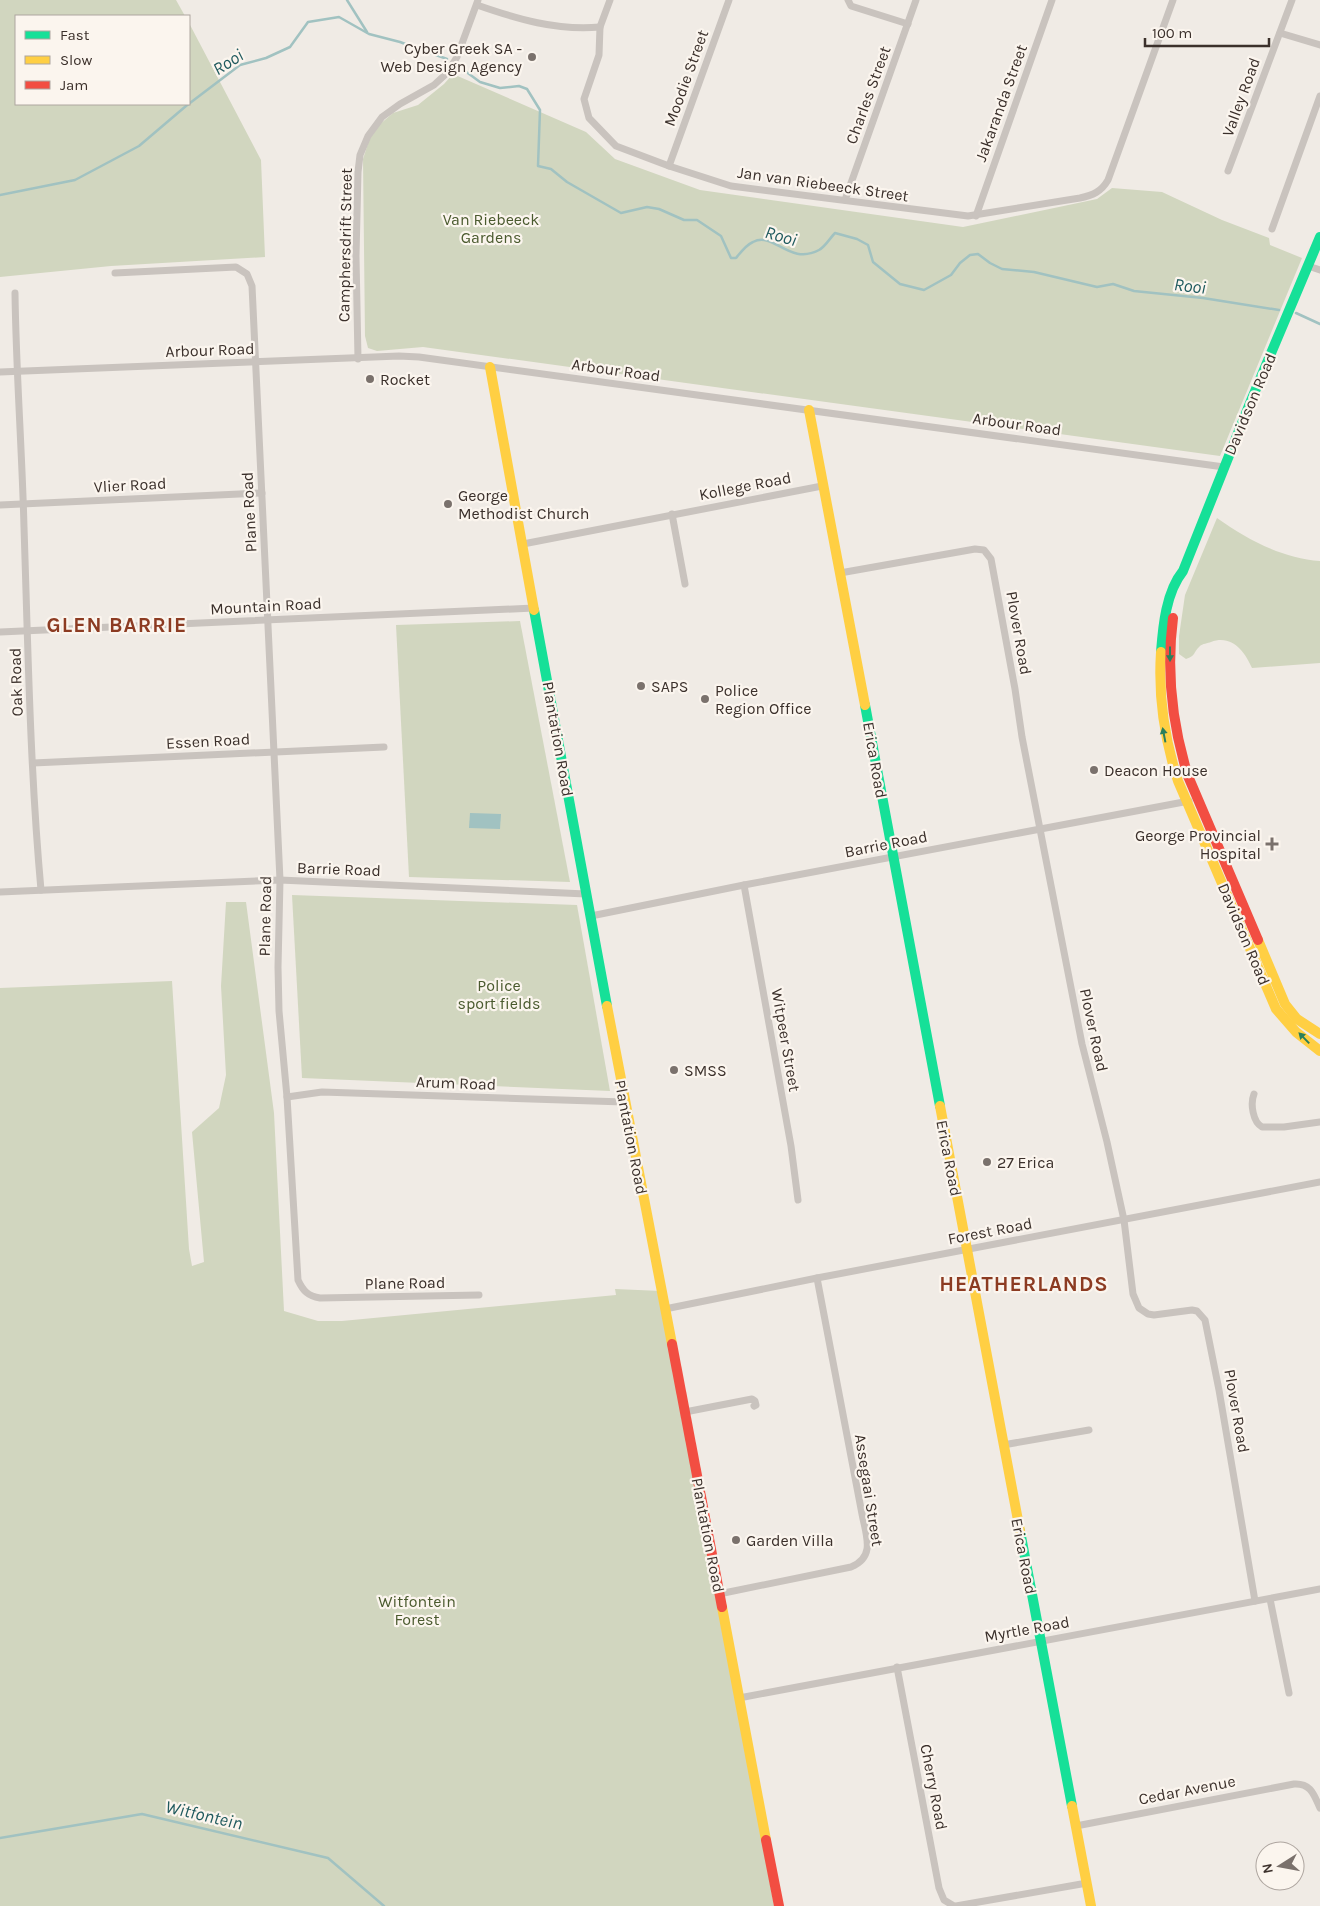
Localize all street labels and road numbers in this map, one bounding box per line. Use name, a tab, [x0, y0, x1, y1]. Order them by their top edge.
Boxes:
street label: Moodie Street	[660, 27, 712, 129]
street label: Jakaranda Street	[971, 42, 1031, 164]
street label: Charles Street	[841, 43, 895, 147]
street label: Valley Road	[1218, 55, 1264, 139]
street label: Jan van Riebeeck Street	[736, 163, 910, 205]
street label: Camphersdrift Street	[334, 168, 356, 322]
street label: Arbour Road	[165, 339, 255, 361]
street label: Davidson Road	[1220, 350, 1280, 458]
street label: Arbour Road	[570, 354, 662, 386]
street label: Arbour Road	[971, 408, 1063, 440]
street label: Kollege Road	[697, 468, 793, 504]
street label: Plane Road	[237, 471, 261, 553]
street label: Vlier Road	[93, 474, 167, 496]
street label: Plover Road	[1002, 590, 1036, 676]
street label: Mountain Road	[210, 594, 322, 618]
street label: Oak Road	[5, 647, 27, 717]
street label: Plantation Road	[539, 680, 577, 798]
street label: Erica Road	[859, 720, 891, 800]
street label: Essen Road	[165, 729, 251, 753]
street label: Barrie Road	[843, 827, 929, 861]
street label: Barrie Road	[297, 858, 381, 880]
street label: Plane Road	[255, 876, 275, 956]
street label: Davidson Road	[1214, 880, 1274, 988]
street label: Witpeer Street	[768, 987, 804, 1093]
street label: Plover Road	[1076, 987, 1112, 1073]
street label: Arum Road	[416, 1072, 496, 1094]
street label: Plantation Road	[611, 1078, 651, 1196]
street label: Erica Road	[932, 1118, 966, 1198]
street label: Forest Road	[946, 1213, 1034, 1249]
street label: Plane Road	[365, 1273, 445, 1293]
street label: Plover Road	[1220, 1368, 1254, 1454]
street label: Assegaai Street	[851, 1433, 887, 1547]
street label: Plantation Road	[688, 1476, 728, 1594]
street label: Erica Road	[1007, 1516, 1041, 1596]
street label: Myrtle Road	[983, 1612, 1071, 1646]
street label: Cherry Road	[916, 1742, 952, 1832]
street label: Cedar Avenue	[1137, 1771, 1237, 1809]

